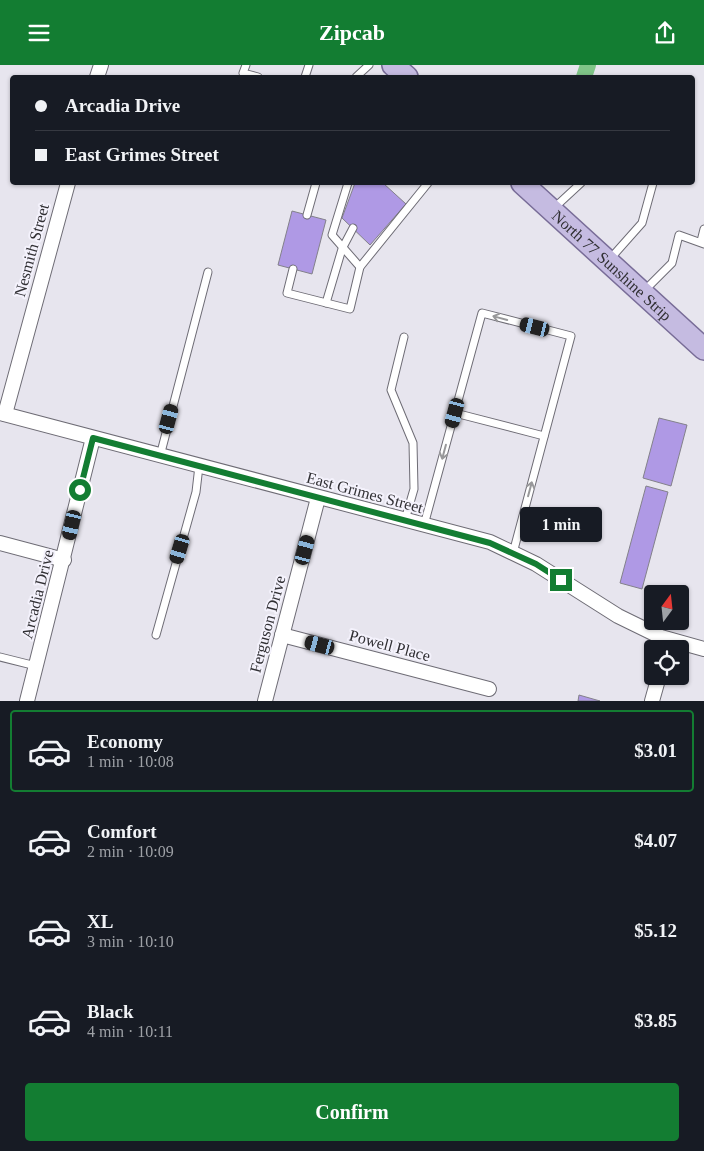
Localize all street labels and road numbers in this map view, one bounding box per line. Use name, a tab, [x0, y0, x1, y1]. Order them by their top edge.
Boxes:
street label: Nesmith Street	[11, 201, 52, 298]
street label: North 77 Sunshine Strip	[549, 207, 675, 325]
street label: East Grimes Street	[305, 469, 426, 516]
street label: Arcadia Drive	[18, 548, 57, 640]
street label: Ferguson Drive	[246, 574, 290, 675]
street label: Powell Place	[348, 627, 432, 664]

